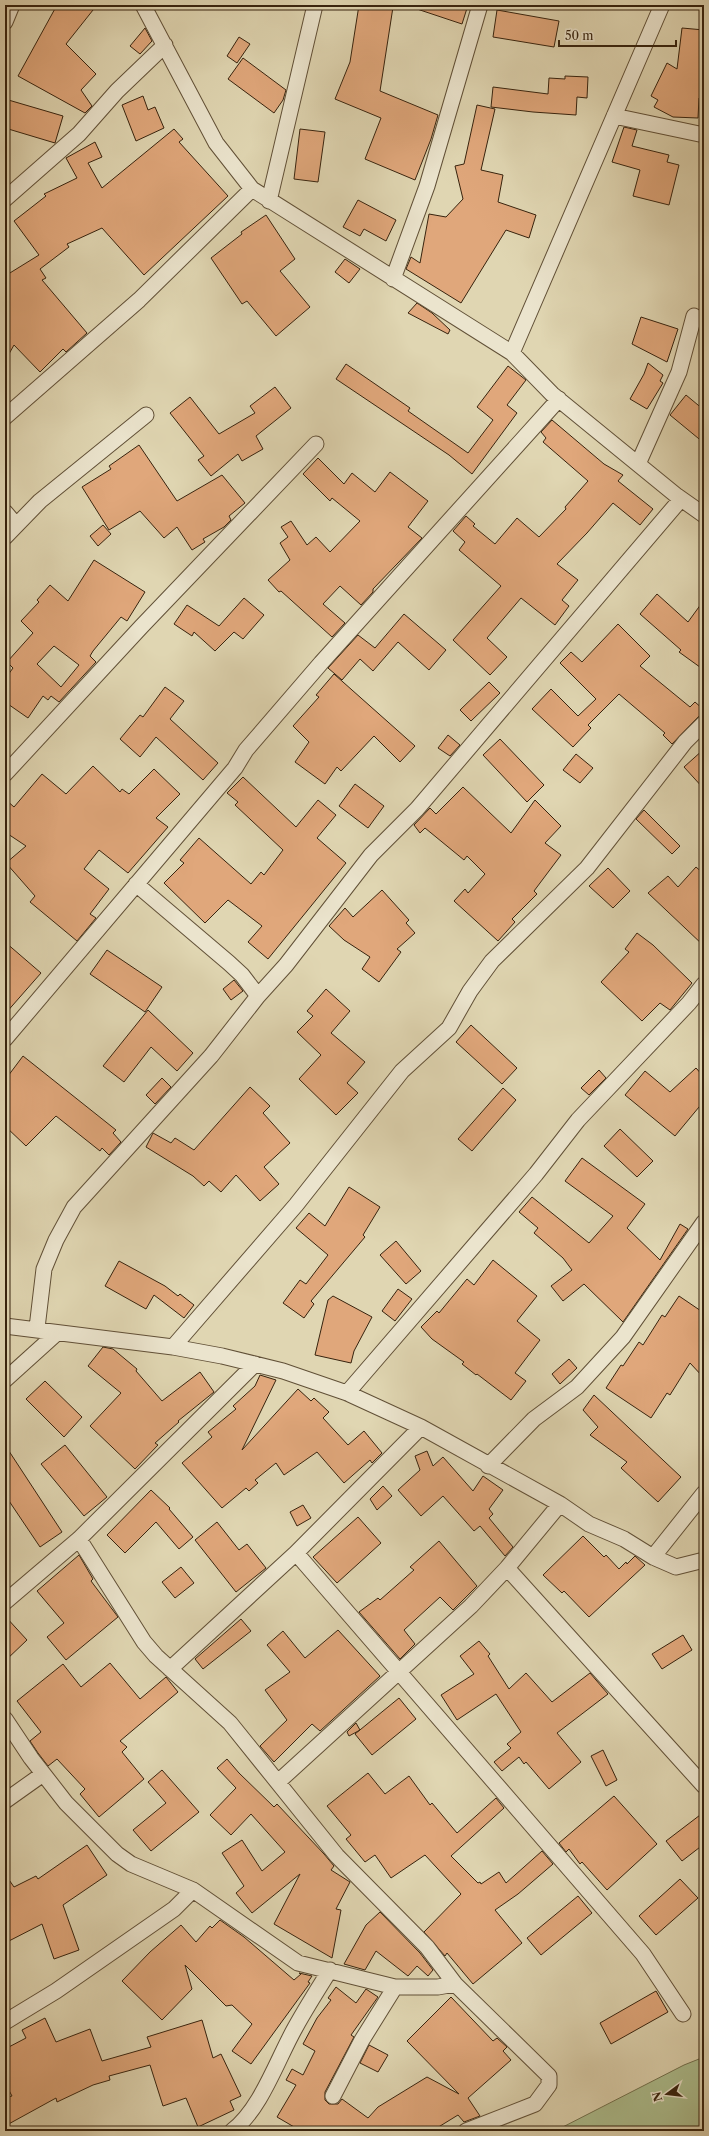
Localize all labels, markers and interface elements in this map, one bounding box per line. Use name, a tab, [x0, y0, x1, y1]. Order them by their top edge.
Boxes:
scale bar	[559, 22, 676, 48]
text: 50 m	[565, 28, 594, 43]
north arrow	[647, 2074, 687, 2114]
text: N	[649, 2090, 665, 2103]

